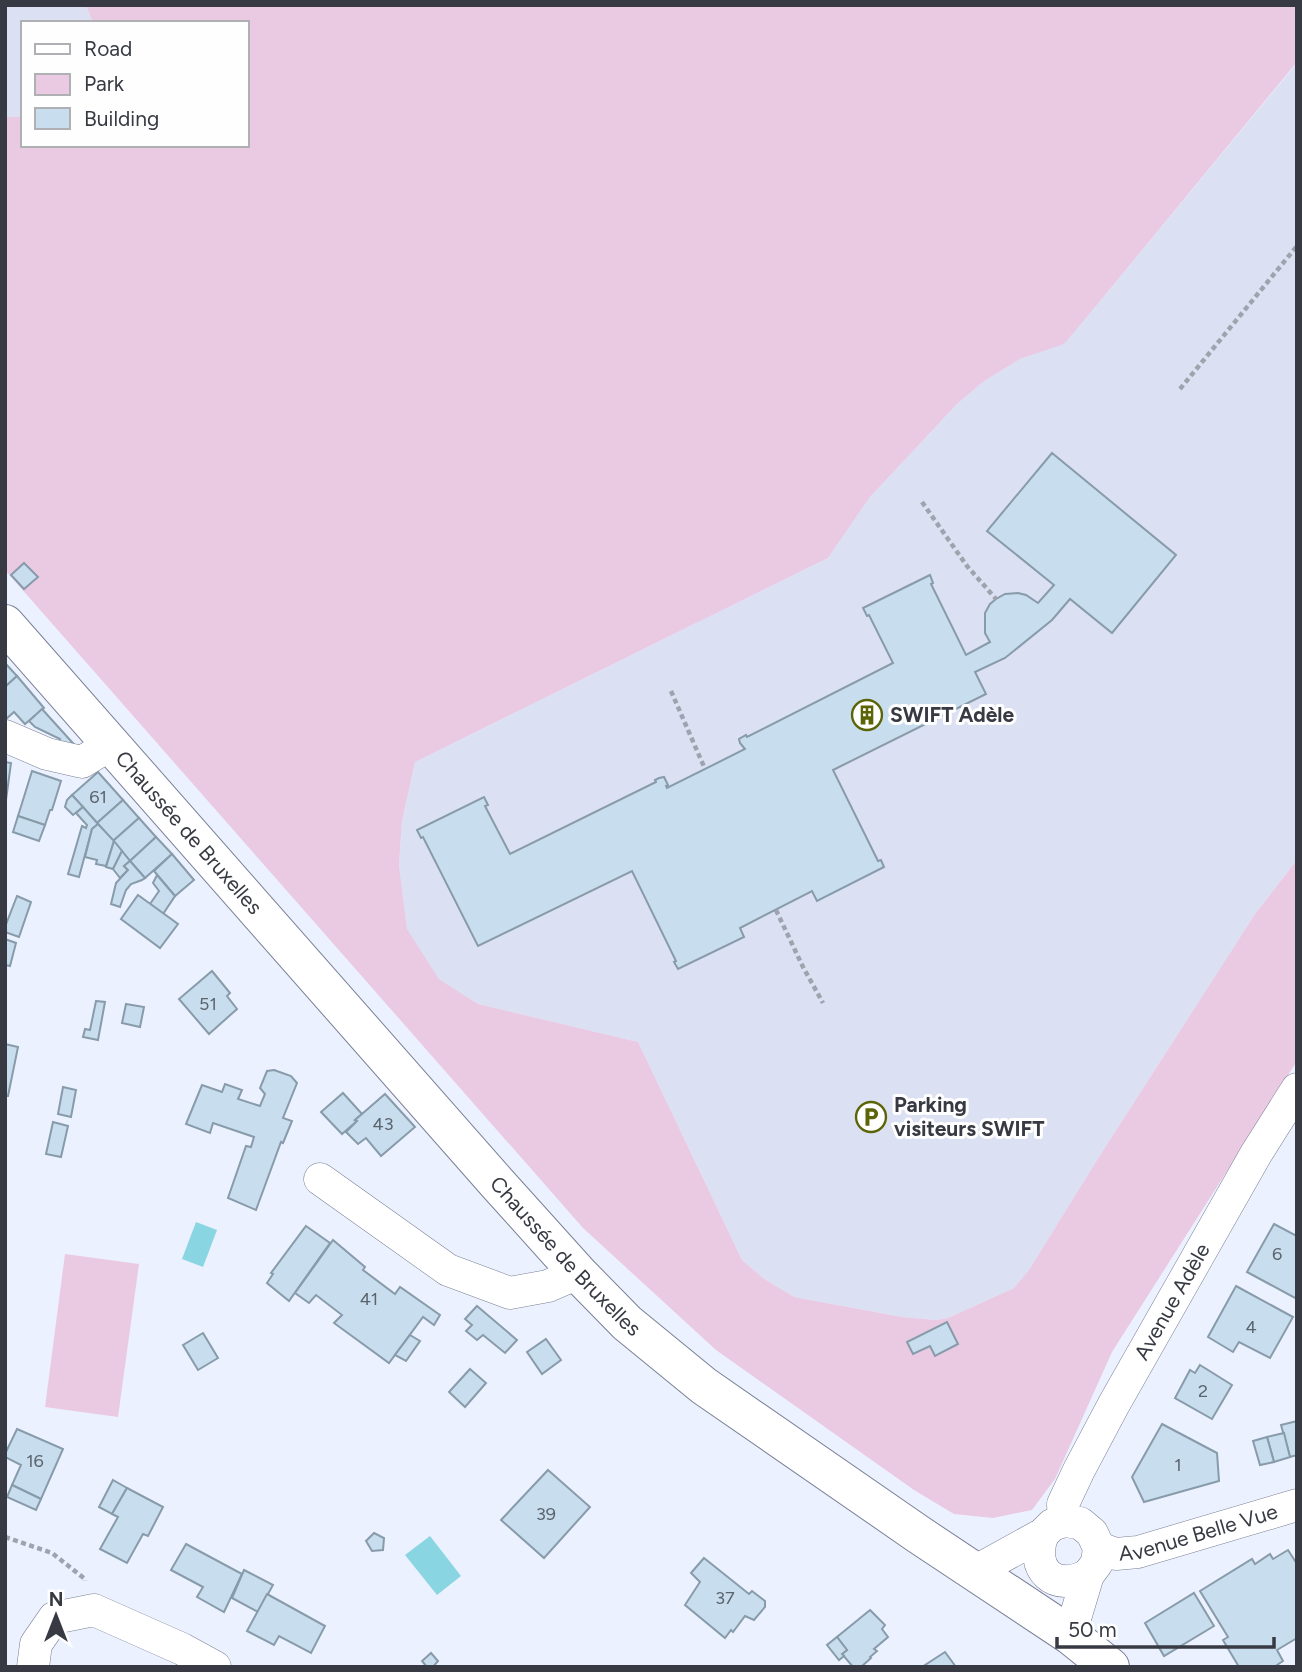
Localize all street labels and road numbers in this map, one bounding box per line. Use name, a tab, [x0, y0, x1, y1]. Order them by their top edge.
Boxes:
street label: Chaussée de Bruxelles	[110, 745, 268, 919]
street label: Chaussée de Bruxelles	[485, 1171, 646, 1341]
street label: Avenue Adèle	[1129, 1239, 1215, 1364]
street label: Avenue Belle Vue	[1118, 1498, 1280, 1566]

